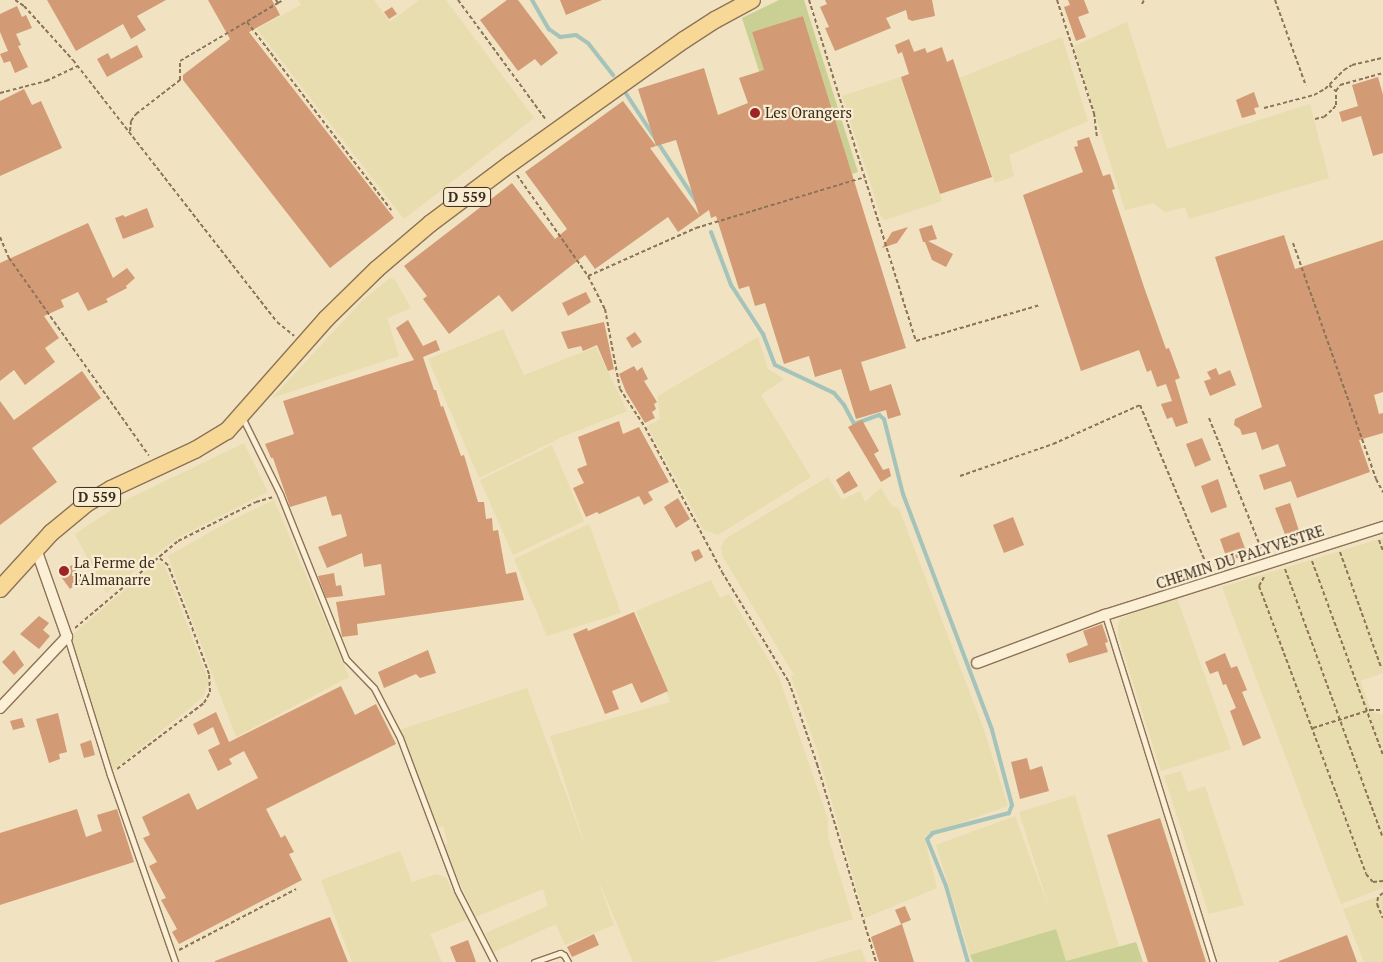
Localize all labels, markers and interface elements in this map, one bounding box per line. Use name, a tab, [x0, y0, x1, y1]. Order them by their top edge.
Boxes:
place label: Les Orangers	[765, 104, 852, 122]
marker: Les Orangers	[749, 107, 761, 119]
road number: D 559	[442, 186, 492, 208]
road number: D 559	[72, 486, 122, 508]
street label: CHEMIN DU PALYVESTRE	[1154, 521, 1326, 593]
place label: La Ferme de l'Almanarre	[74, 553, 155, 588]
marker: La Ferme de l'Almanarre	[58, 565, 70, 577]

